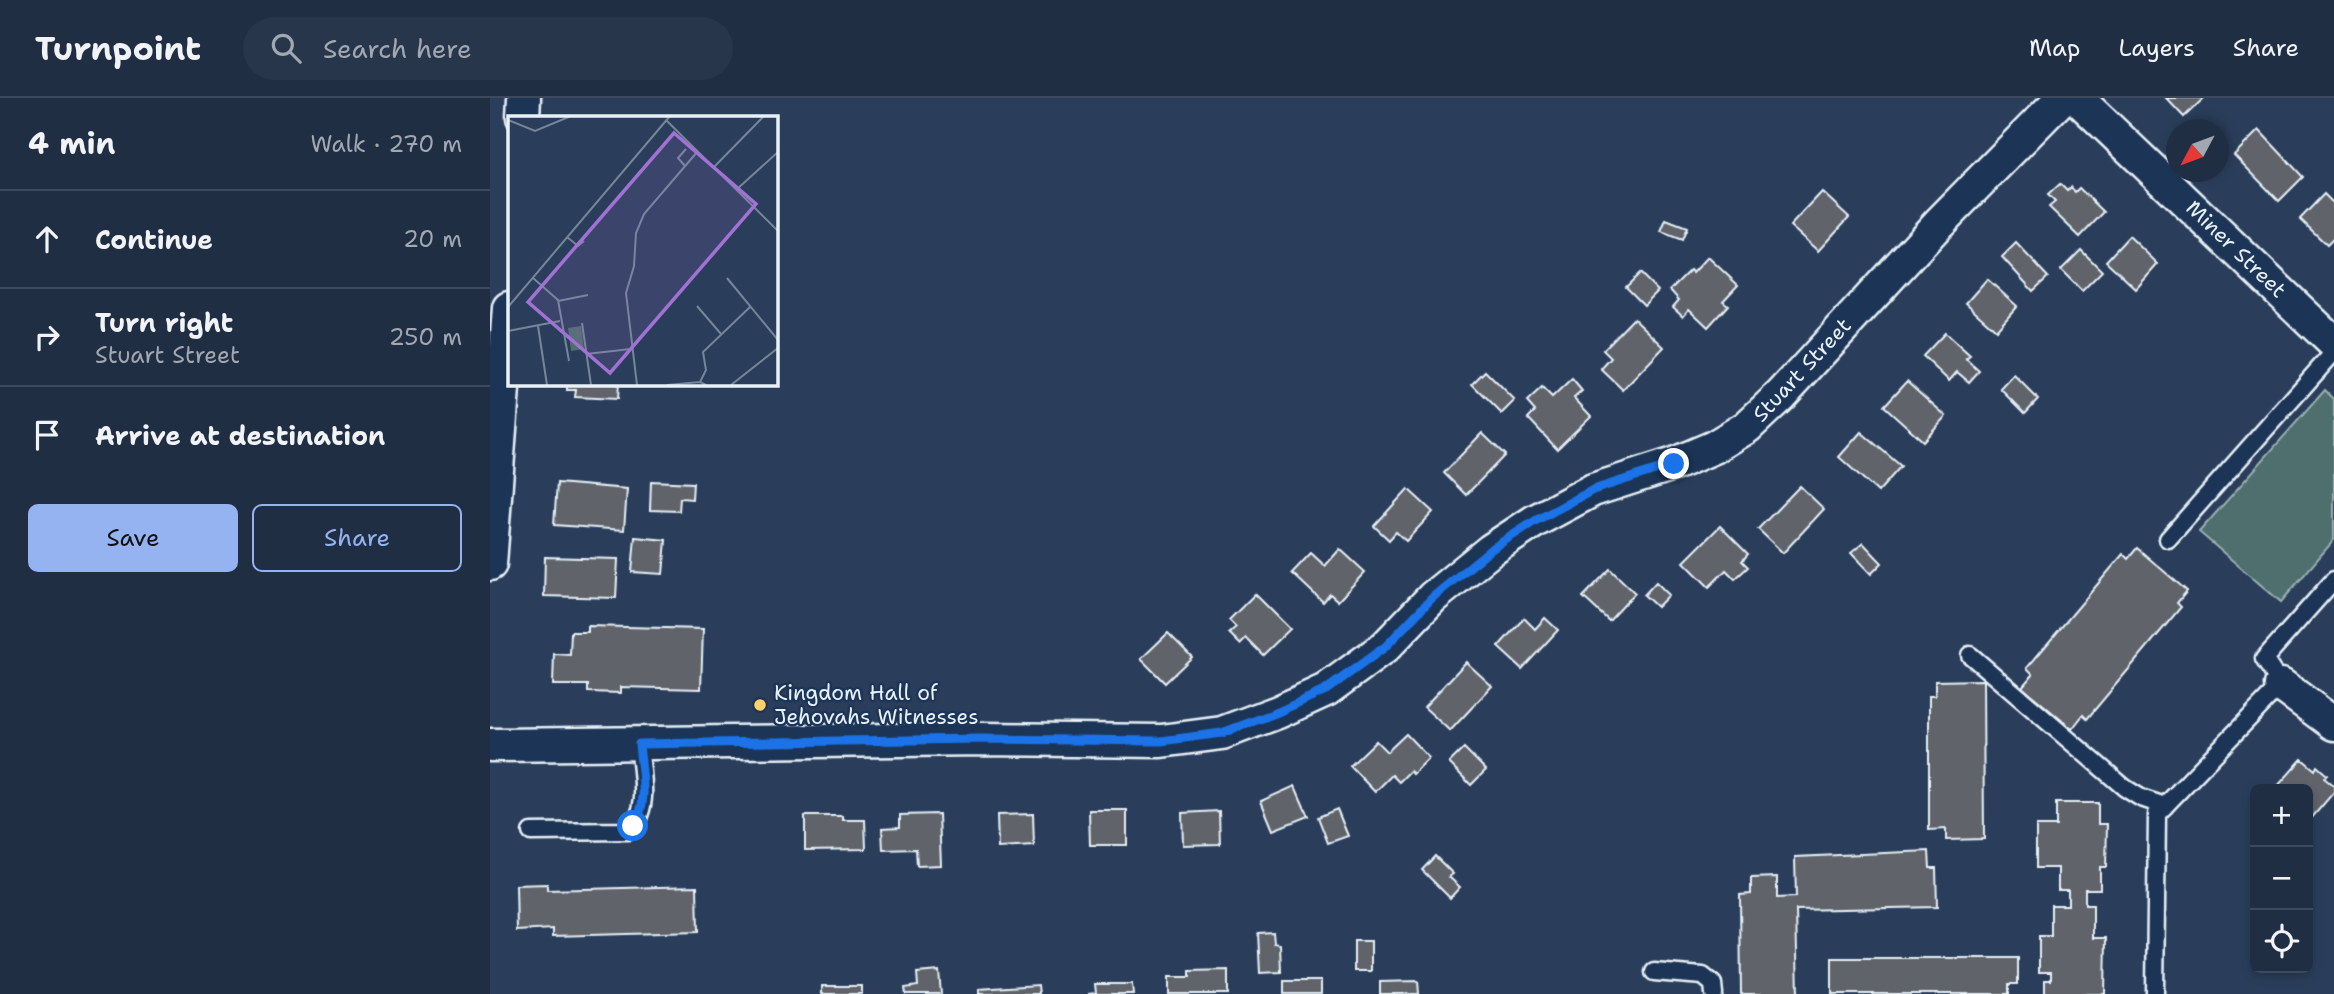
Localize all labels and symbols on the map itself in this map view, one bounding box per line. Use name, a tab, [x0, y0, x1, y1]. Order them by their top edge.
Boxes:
inset map	[508, 116, 777, 385]
north arrow	[2166, 119, 2229, 182]
street label: Miner Street	[2180, 194, 2292, 304]
street label: Stuart Street	[1747, 312, 1857, 428]
route end	[1658, 448, 1689, 479]
place label: Kingdom Hall of Jehovahs Witnesses	[774, 679, 979, 731]
marker: Kingdom Hall of Jehovahs Witnesses	[752, 697, 768, 713]
route start	[617, 810, 648, 841]

